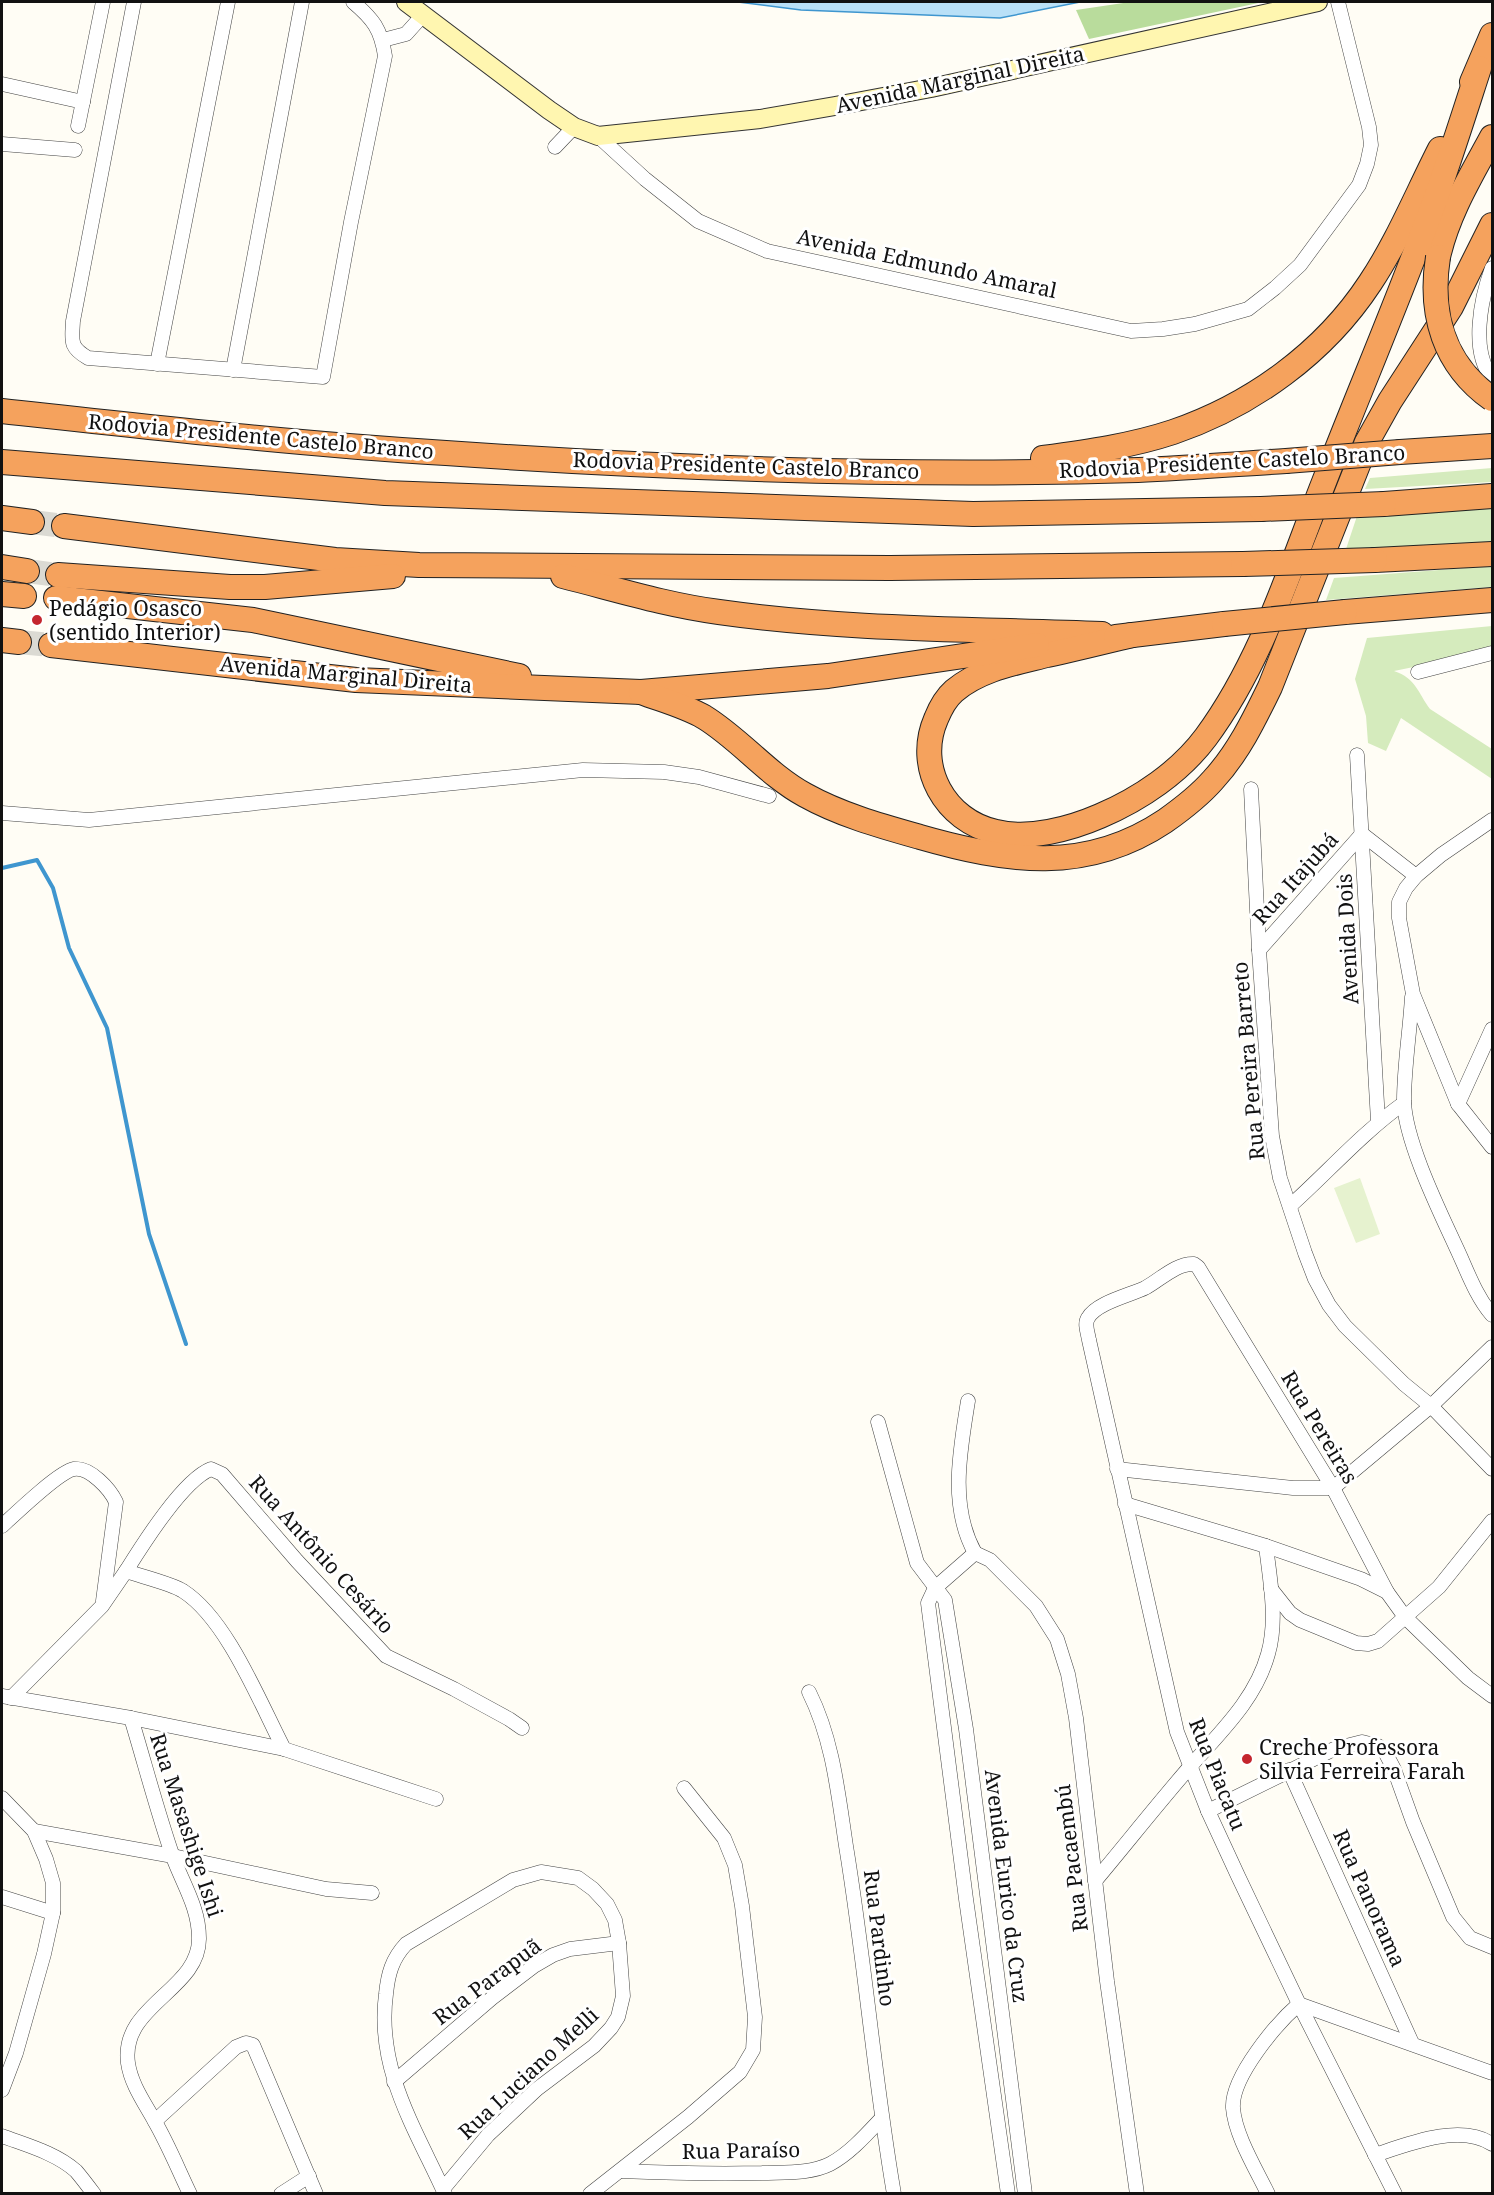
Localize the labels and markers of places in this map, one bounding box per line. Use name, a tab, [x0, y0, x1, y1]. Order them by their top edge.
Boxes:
place label: Pedágio Osasco (sentido Interior)	[49, 594, 221, 646]
marker: Pedágio Osasco (sentido Interior)	[30, 613, 44, 627]
place label: Creche Professora Silvia Ferreira Farah	[1259, 1733, 1465, 1785]
marker: Creche Professora Silvia Ferreira Farah	[1240, 1752, 1254, 1766]

